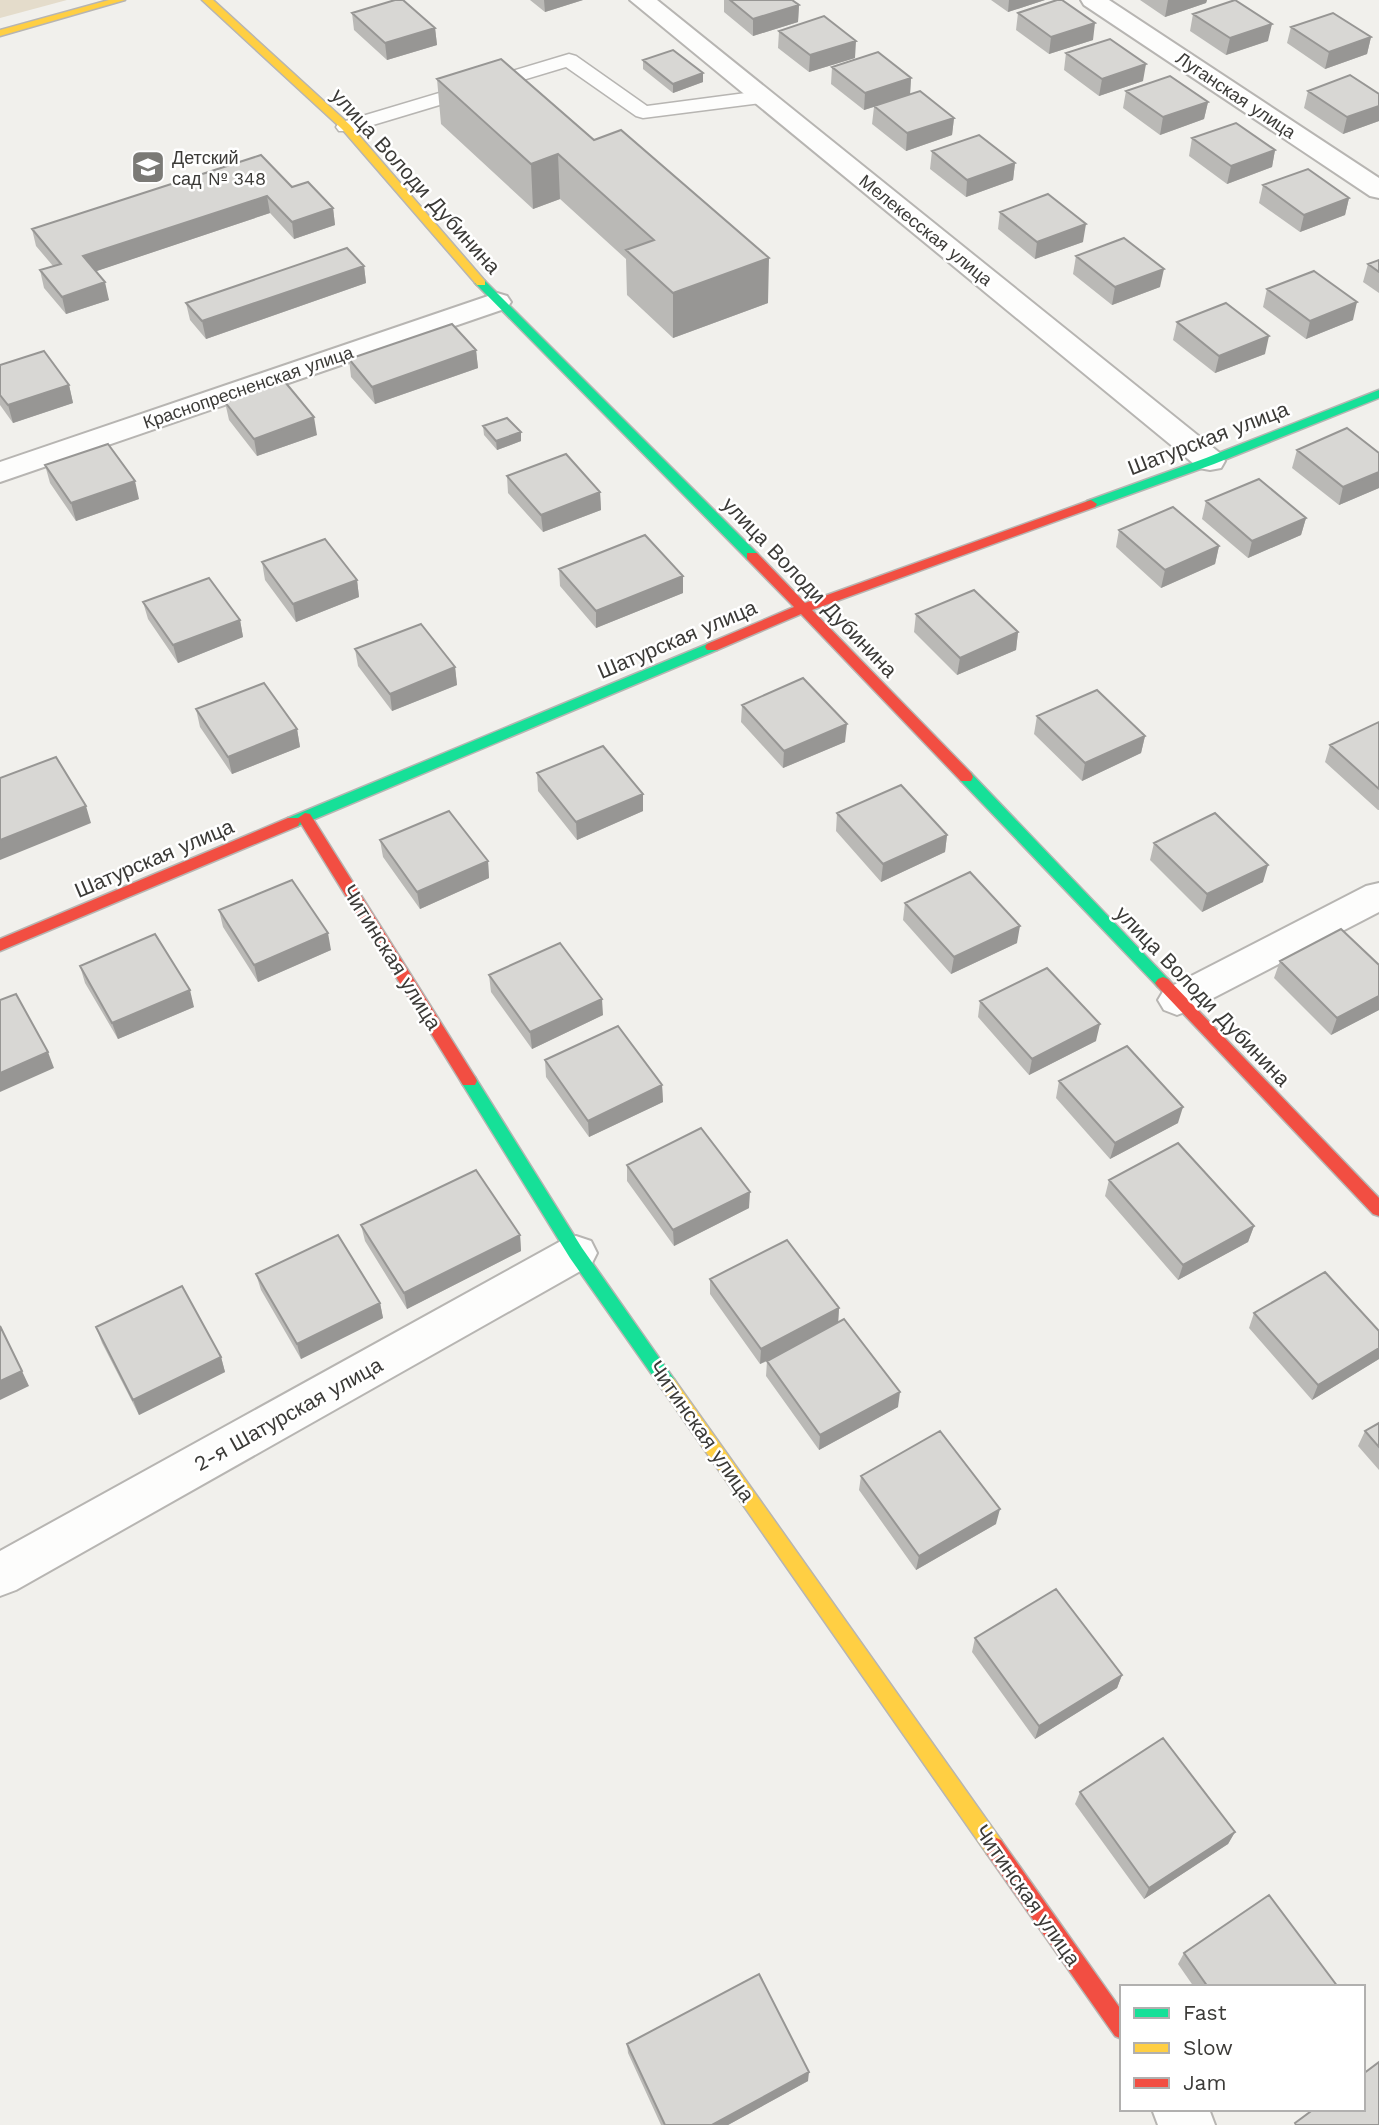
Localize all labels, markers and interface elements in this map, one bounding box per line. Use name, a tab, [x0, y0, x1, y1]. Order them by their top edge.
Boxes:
street label: Луганская улица	[1172, 47, 1301, 143]
street label: улица Володи Дубинина	[326, 83, 506, 279]
place label: Детский сад № 348	[172, 147, 266, 189]
school or university icon: Детский сад № 348	[129, 148, 167, 186]
street label: Мелекесская улица	[855, 170, 997, 291]
street label: Краснопресненская улица	[140, 341, 357, 433]
street label: Шатурская улица	[1124, 396, 1292, 480]
street label: улица Володи Дубинина	[717, 492, 903, 683]
street label: Шатурская улица	[594, 594, 761, 684]
street label: Шатурская улица	[71, 813, 238, 903]
street label: Читинская улица	[337, 880, 447, 1035]
street label: улица Володи Дубинина	[1110, 901, 1296, 1092]
street label: 2-я Шатурская улица	[189, 1352, 387, 1476]
street label: Читинская улица	[644, 1356, 760, 1507]
street label: Читинская улица	[970, 1820, 1086, 1971]
legend	[1120, 1985, 1365, 2111]
text: Fast	[1183, 2000, 1227, 2025]
text: Slow	[1183, 2035, 1233, 2060]
text: Jam	[1183, 2070, 1226, 2095]

